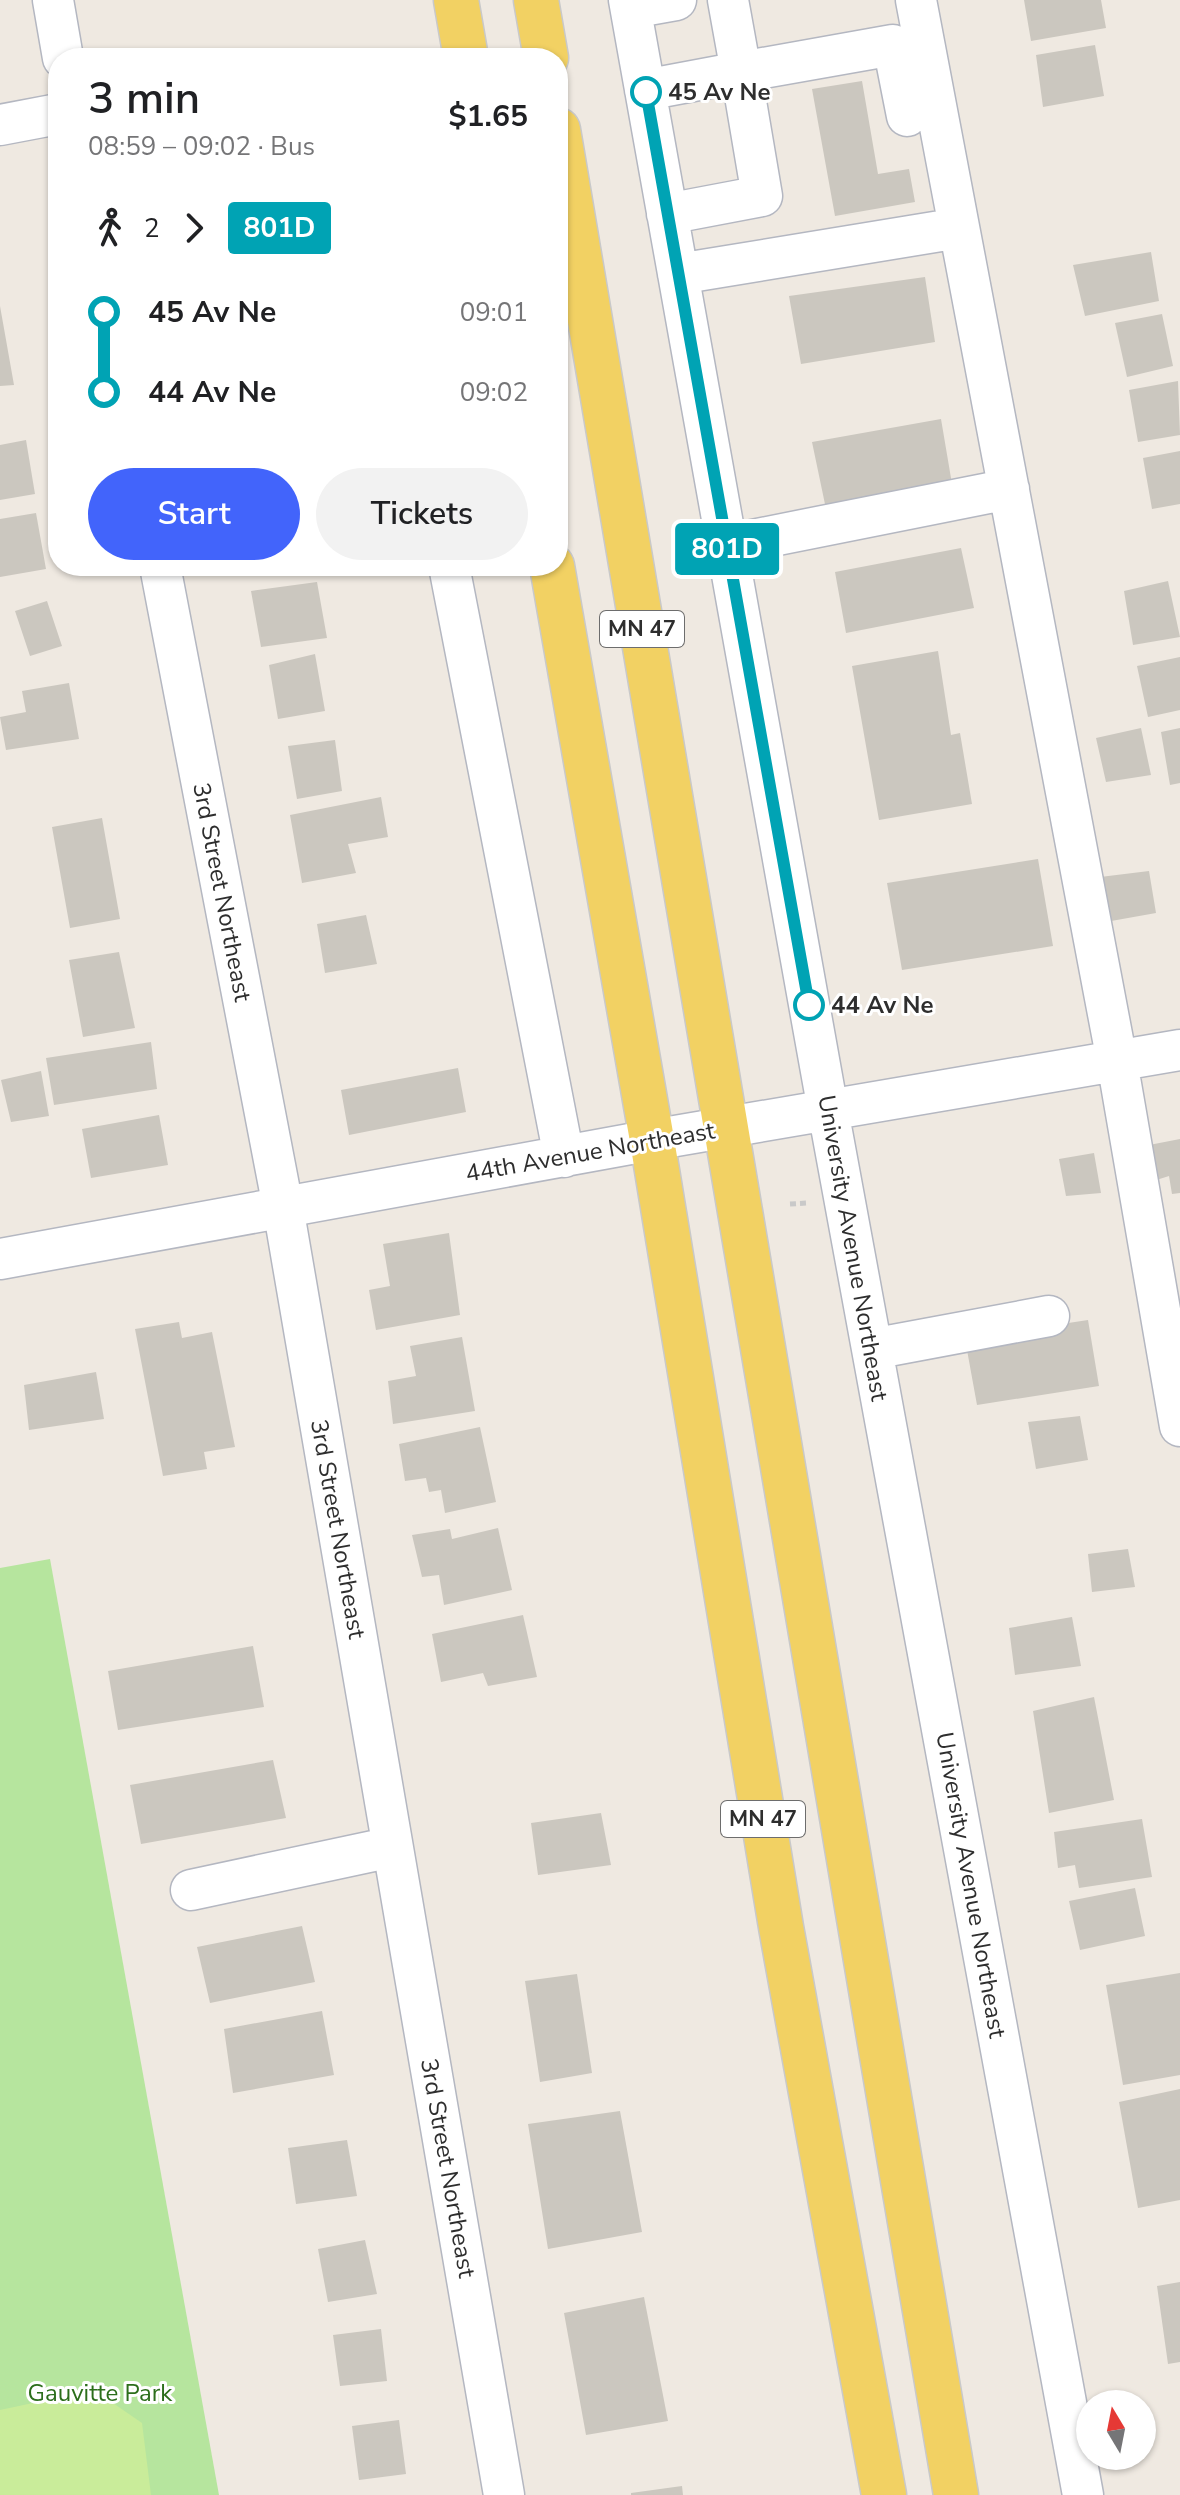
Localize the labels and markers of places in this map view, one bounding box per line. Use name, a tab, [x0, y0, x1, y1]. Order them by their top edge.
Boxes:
place label: 45 Av Ne	[668, 76, 771, 108]
marker: 45 Av Ne	[631, 77, 661, 107]
place label: 44 Av Ne	[831, 989, 934, 1021]
marker: 44 Av Ne	[794, 990, 824, 1020]

